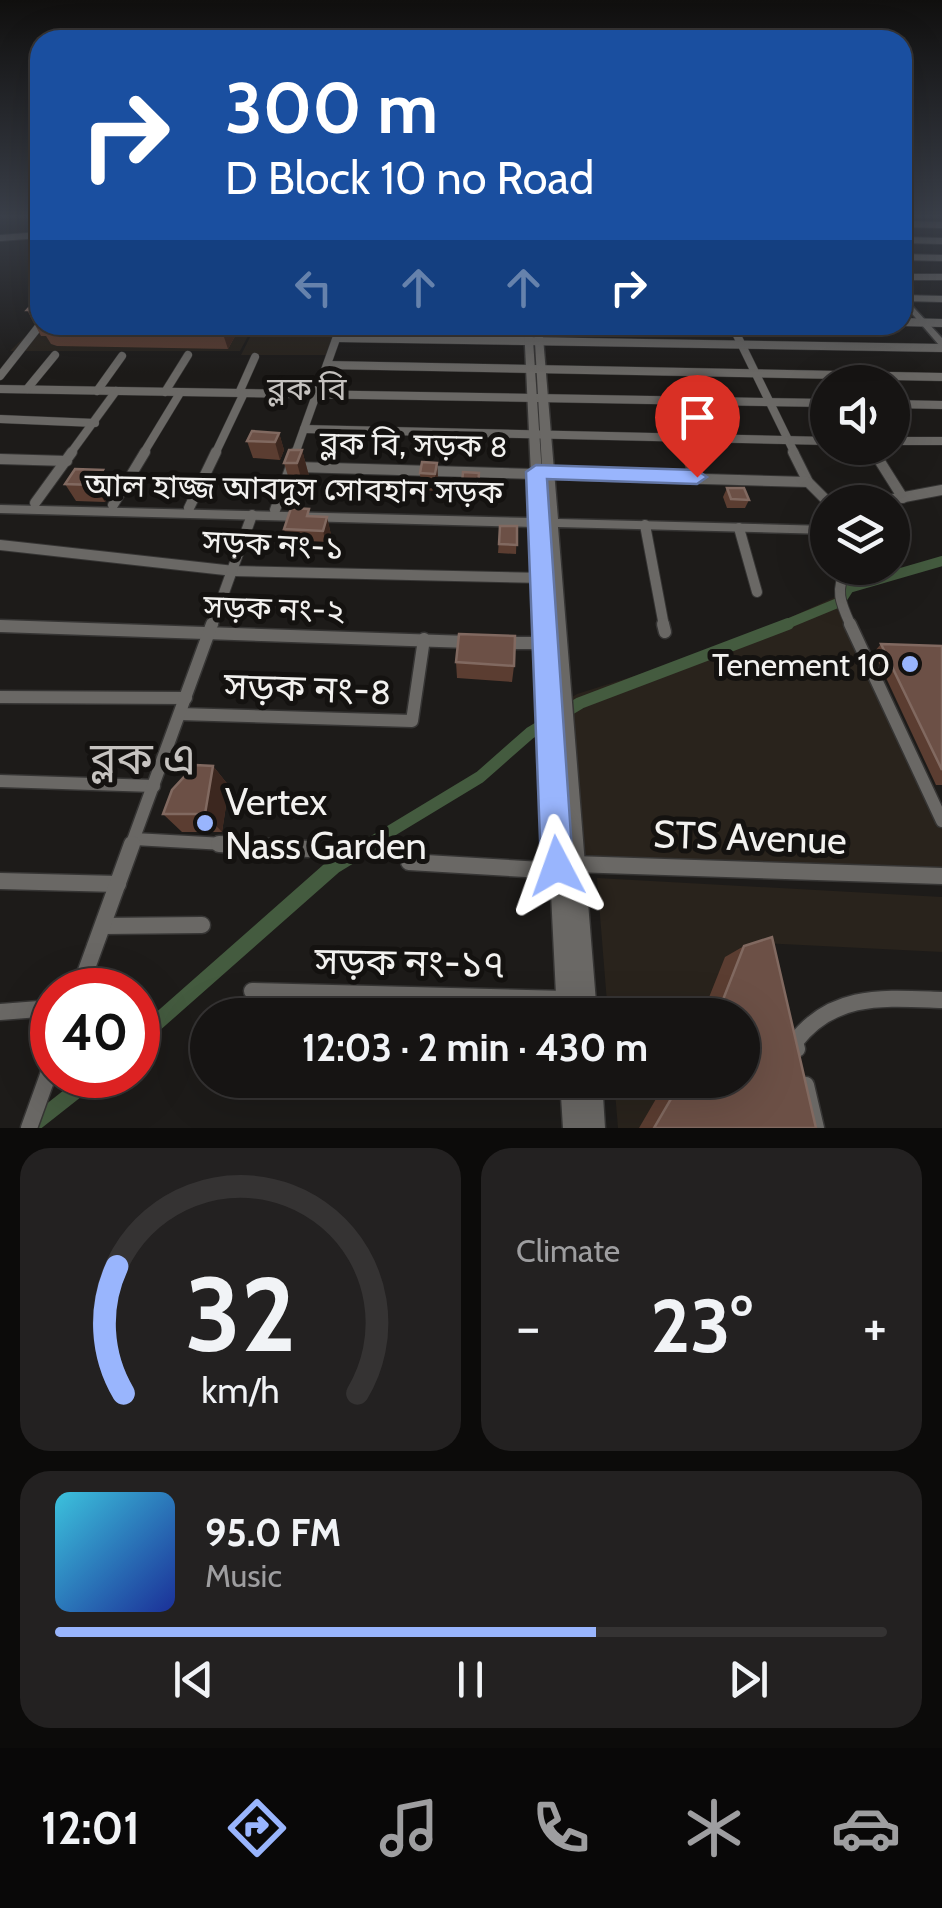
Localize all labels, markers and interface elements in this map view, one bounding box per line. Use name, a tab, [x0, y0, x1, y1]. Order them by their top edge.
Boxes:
text: 300 m	[225, 65, 438, 151]
icon: right	[60, 70, 190, 200]
text: D Block 10 no Road	[225, 151, 594, 205]
icon: left	[286, 260, 341, 315]
icon: ahead	[391, 260, 446, 315]
icon: ahead	[496, 260, 551, 315]
icon: right	[601, 260, 656, 315]
map controls	[810, 365, 910, 585]
button: sound	[810, 365, 910, 465]
district label: ব্লক বি	[266, 369, 348, 408]
pin	[655, 375, 740, 478]
icon: arrive	[670, 390, 725, 445]
street label: ব্লক বি, সড়ক ৪	[319, 423, 508, 465]
street label: আল হাজ্জ আবদুস সোবহান সড়ক	[83, 465, 505, 511]
button: layers	[810, 485, 910, 585]
street label: সড়ক নং-১	[200, 521, 345, 567]
street label: সড়ক নং-২	[202, 586, 345, 630]
place label: Tenement 10	[712, 645, 890, 684]
marker: Tenement 10	[899, 653, 921, 675]
street label: সড়ক নং-৪	[222, 662, 393, 714]
district label: ব্লক এ	[89, 731, 196, 785]
place label: Vertex Nass Garden	[225, 778, 427, 869]
street label: STS Avenue	[652, 810, 848, 864]
marker: Vertex Nass Garden	[194, 812, 216, 834]
position arrow	[505, 814, 609, 918]
street label: সড়ক নং-১৭	[313, 937, 506, 987]
speed limit sign: 40	[30, 968, 160, 1098]
text: 12:03 · 2 min · 430 m	[302, 1024, 648, 1071]
text: Climate	[516, 1231, 620, 1270]
text: 32	[185, 1251, 296, 1377]
text: 23°	[651, 1280, 752, 1371]
text: −	[516, 1293, 540, 1360]
text: +	[863, 1293, 887, 1360]
text: km/h	[201, 1369, 280, 1412]
text: 95.0 FM	[205, 1509, 341, 1556]
text: Music	[205, 1556, 282, 1595]
icon: previous	[166, 1652, 221, 1707]
icon: pause	[443, 1652, 498, 1707]
icon: next	[721, 1652, 776, 1707]
icon: directions	[222, 1793, 292, 1863]
icon: music	[374, 1793, 444, 1863]
icon: phone	[526, 1793, 596, 1863]
icon: climate	[679, 1793, 749, 1863]
icon: car	[831, 1793, 901, 1863]
text: 12:01	[41, 1801, 140, 1855]

